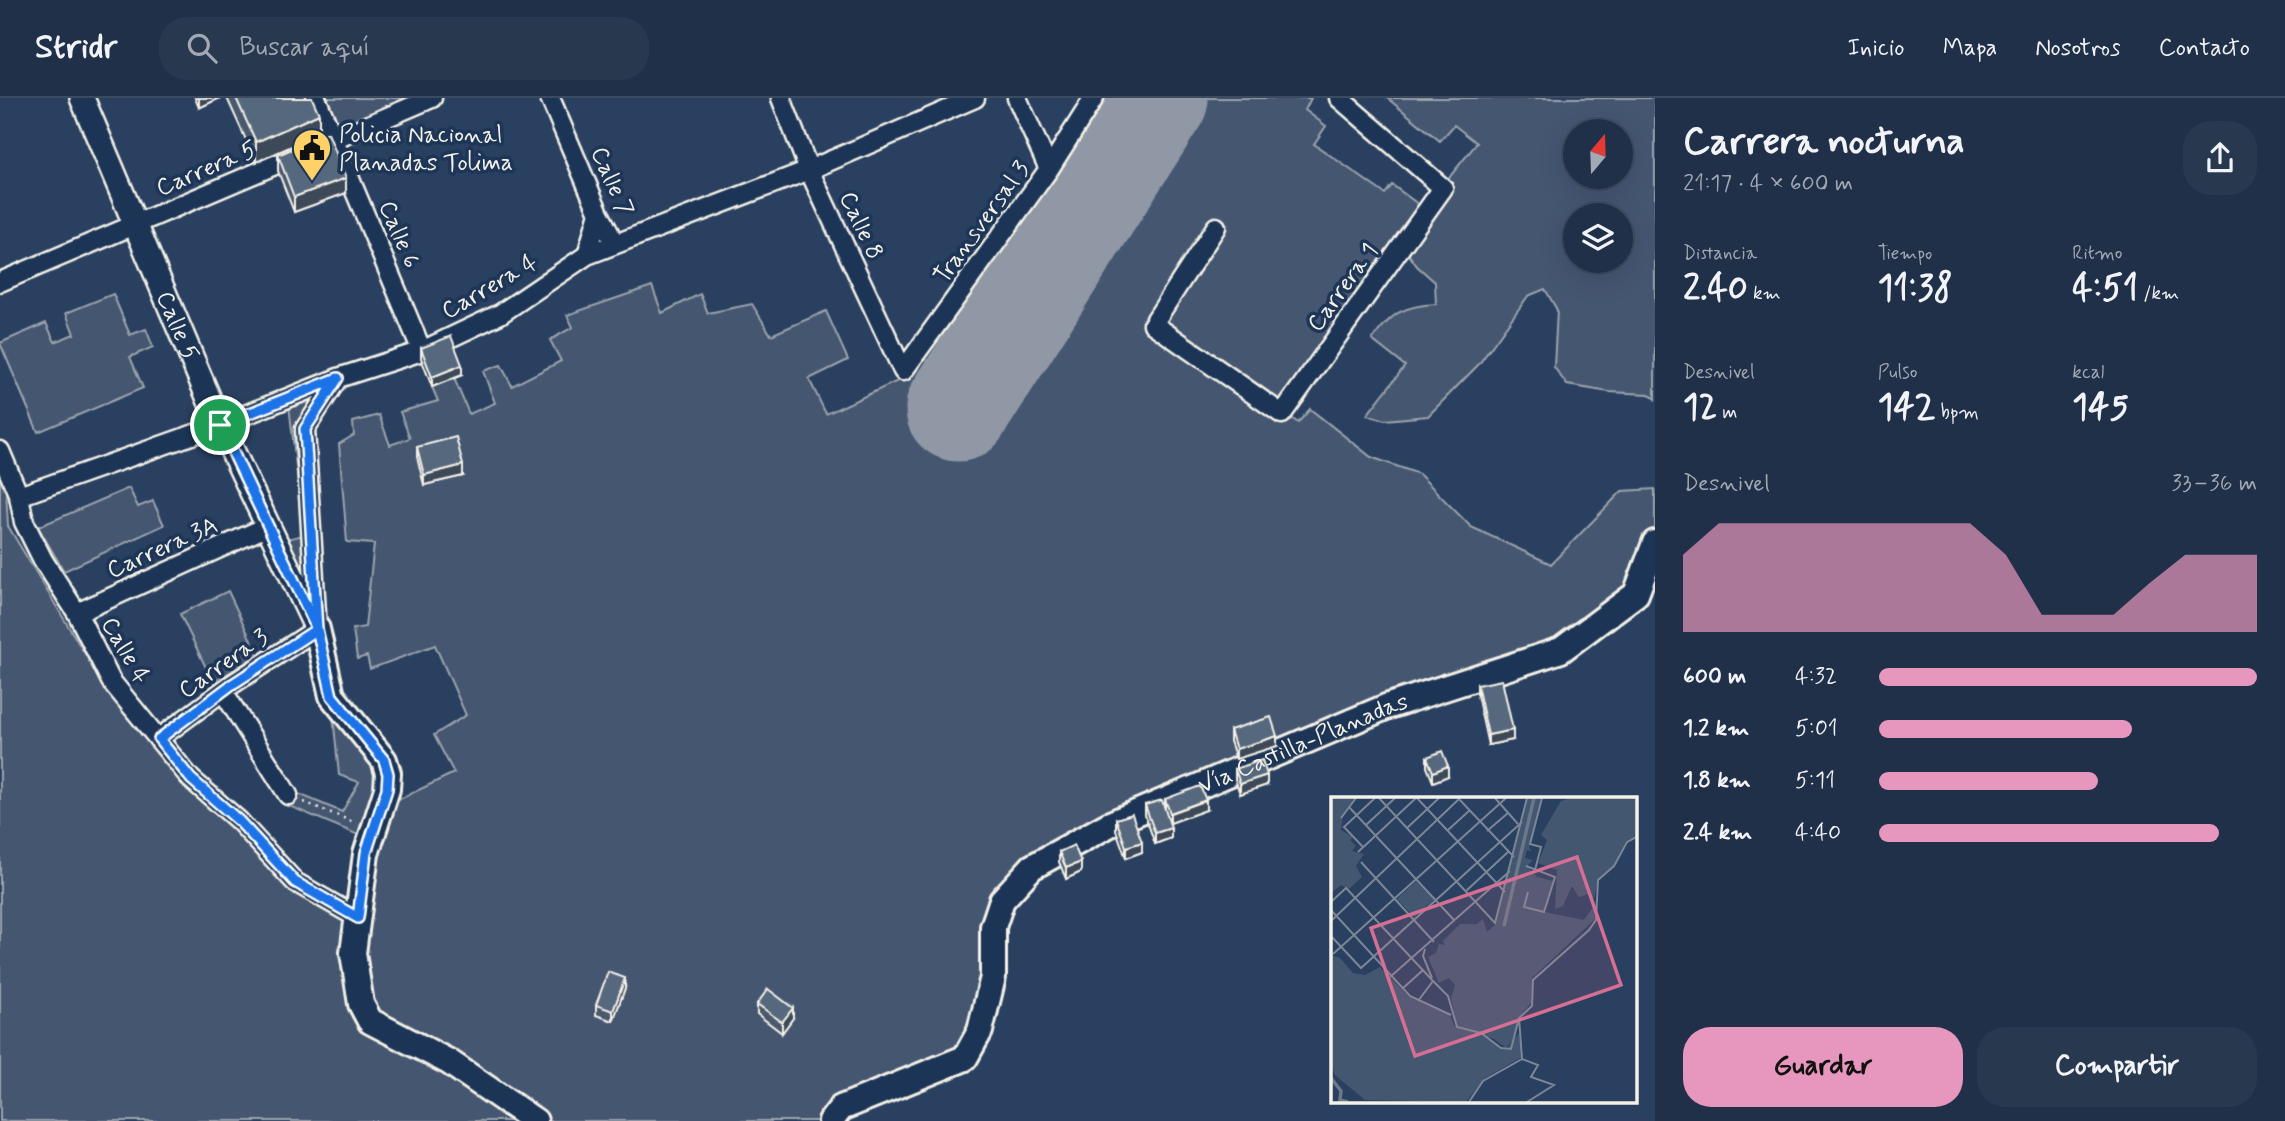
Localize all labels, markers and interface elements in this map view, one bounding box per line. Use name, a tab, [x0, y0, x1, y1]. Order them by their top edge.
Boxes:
search box	[159, 17, 649, 80]
text: Stridr	[35, 26, 117, 70]
icon: search	[183, 29, 221, 67]
text: Buscar aquí	[239, 31, 370, 65]
text: Inicio	[1847, 33, 1905, 64]
text: Mapa	[1943, 33, 1997, 64]
text: Nosotros	[2035, 33, 2121, 64]
text: Contacto	[2159, 33, 2250, 64]
text: Carrera nocturna	[1683, 118, 1965, 167]
north arrow	[1563, 119, 1633, 189]
map controls	[1563, 119, 1633, 273]
place label: Policia Nacional Planadas Tolima	[339, 120, 513, 179]
button: share	[2183, 121, 2257, 195]
public building icon: Policia Nacional Planadas Tolima	[291, 127, 333, 182]
street label: Carrera 5	[152, 134, 261, 204]
street label: Calle 7	[583, 142, 641, 221]
street label: Transversal 3	[927, 155, 1037, 290]
text: 21:17 · 4 × 600 m	[1683, 169, 1853, 199]
street label: Calle 8	[831, 187, 890, 265]
street label: Calle 6	[371, 196, 427, 273]
button: layers	[1563, 203, 1633, 273]
street label: Carrera 1	[1301, 237, 1386, 338]
text: Distancia	[1683, 241, 1757, 266]
text: Tiempo	[1878, 241, 1932, 266]
text: Ritmo	[2072, 241, 2123, 266]
street label: Carrera 4	[436, 247, 543, 327]
text: 2.40	[1683, 266, 1748, 312]
text: 11:38	[1878, 266, 1953, 312]
text: 4:51	[2072, 266, 2138, 312]
text: km	[1748, 281, 1781, 306]
text: /km	[2138, 281, 2179, 306]
street label: Calle 5	[148, 287, 205, 366]
text: Desnivel	[1683, 360, 1755, 385]
text: Pulso	[1878, 360, 1917, 385]
text: kcal	[2072, 360, 2104, 385]
text: 12	[1683, 385, 1717, 431]
text: 142	[1878, 385, 1935, 431]
text: 145	[2072, 385, 2129, 431]
pin	[190, 395, 250, 455]
text: m	[1717, 400, 1737, 425]
text: bpm	[1935, 400, 1979, 425]
icon: arrive	[201, 406, 239, 444]
text: Desnivel	[1683, 469, 1770, 499]
text: 33–36 m	[2172, 469, 2257, 499]
street label: Carrera 3A	[102, 510, 223, 587]
street label: Calle 4	[93, 612, 156, 690]
street label: Carrera 3	[173, 622, 275, 706]
text: 600 m	[1683, 662, 1746, 692]
text: 4:32	[1795, 662, 1837, 692]
street label: Vía Castilla-Planadas	[1194, 687, 1413, 802]
text: 1.2 km	[1683, 714, 1749, 744]
text: 5:01	[1795, 714, 1838, 744]
text: 1.8 km	[1683, 766, 1751, 796]
text: 5:11	[1795, 766, 1835, 796]
inset map	[1331, 797, 1638, 1104]
text: 2.4 km	[1683, 818, 1752, 848]
text: 4:40	[1795, 818, 1841, 848]
button: Guardar	[1683, 1027, 1963, 1107]
button: Compartir	[1977, 1027, 2257, 1107]

